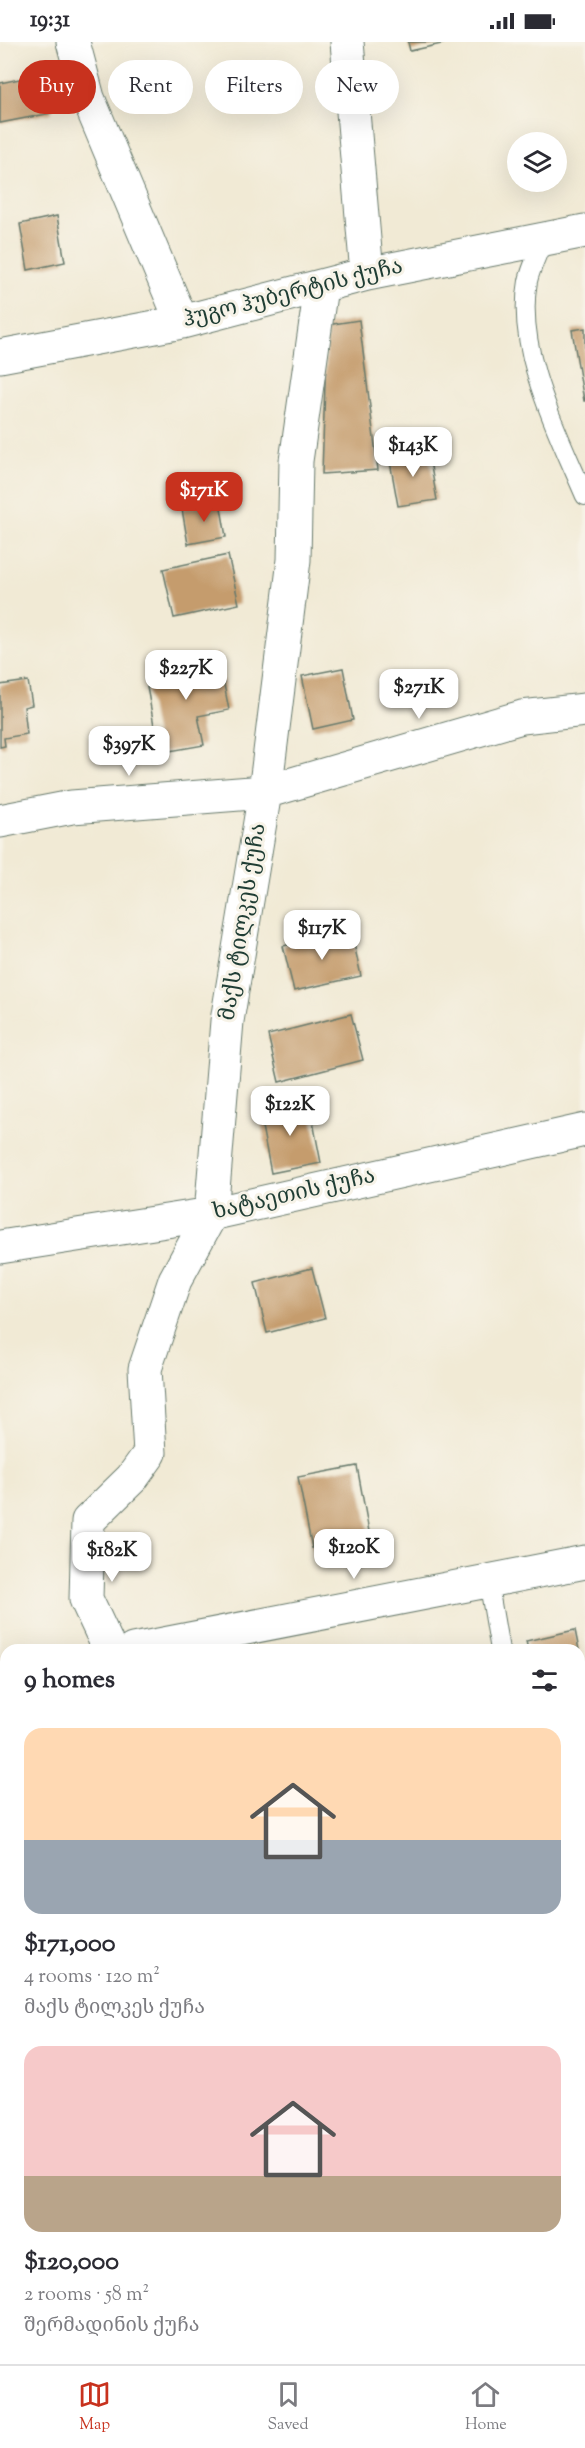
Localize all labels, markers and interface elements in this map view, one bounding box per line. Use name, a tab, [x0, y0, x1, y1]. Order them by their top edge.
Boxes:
text: 19:31	[30, 5, 70, 37]
chip: Buy	[18, 60, 96, 114]
chip: Rent	[108, 60, 193, 114]
chip: Filters	[205, 60, 303, 114]
chip: New	[315, 60, 399, 114]
map controls	[507, 132, 567, 192]
button: layers	[507, 132, 567, 192]
street label: ჰუგო ჰუბერტის ქუჩა	[180, 251, 406, 337]
pin: $143K	[371, 427, 455, 478]
text: $143K	[388, 432, 438, 461]
pin: $171K	[162, 472, 246, 523]
text: $171K	[180, 477, 228, 506]
pin: $227K	[144, 650, 228, 701]
text: $227K	[159, 655, 213, 684]
pin: $271K	[377, 669, 461, 720]
text: $271K	[393, 674, 445, 703]
pin: $397K	[87, 726, 171, 777]
text: $397K	[103, 731, 155, 760]
street label: მაქს ტილკეს ქუჩა	[213, 821, 275, 1023]
pin: $117K	[280, 910, 364, 961]
text: $117K	[298, 915, 346, 944]
pin: $122K	[248, 1086, 332, 1137]
text: $122K	[265, 1091, 315, 1120]
street label: ხატაეთის ქუჩა	[210, 1161, 378, 1229]
pin: $120K	[312, 1529, 396, 1580]
pin: $182K	[70, 1532, 154, 1583]
text: $120K	[328, 1534, 380, 1563]
text: $182K	[86, 1537, 138, 1566]
text: 9 homes	[24, 1662, 115, 1699]
icon: filters	[528, 1664, 561, 1697]
icon: home	[239, 1767, 347, 1875]
text: $171,000	[24, 1926, 116, 1963]
text: 4 rooms · 120 m²	[24, 1963, 160, 1992]
text: მაქს ტილკეს ქუჩა	[24, 1994, 205, 2023]
icon: home	[239, 2085, 347, 2193]
text: $120,000	[24, 2244, 119, 2281]
text: 2 rooms · 58 m²	[24, 2281, 149, 2310]
text: შერმადინის ქუჩა	[24, 2312, 200, 2341]
tab: Map	[78, 2378, 111, 2437]
tab: Saved	[267, 2378, 309, 2437]
tab: Home	[465, 2378, 507, 2437]

